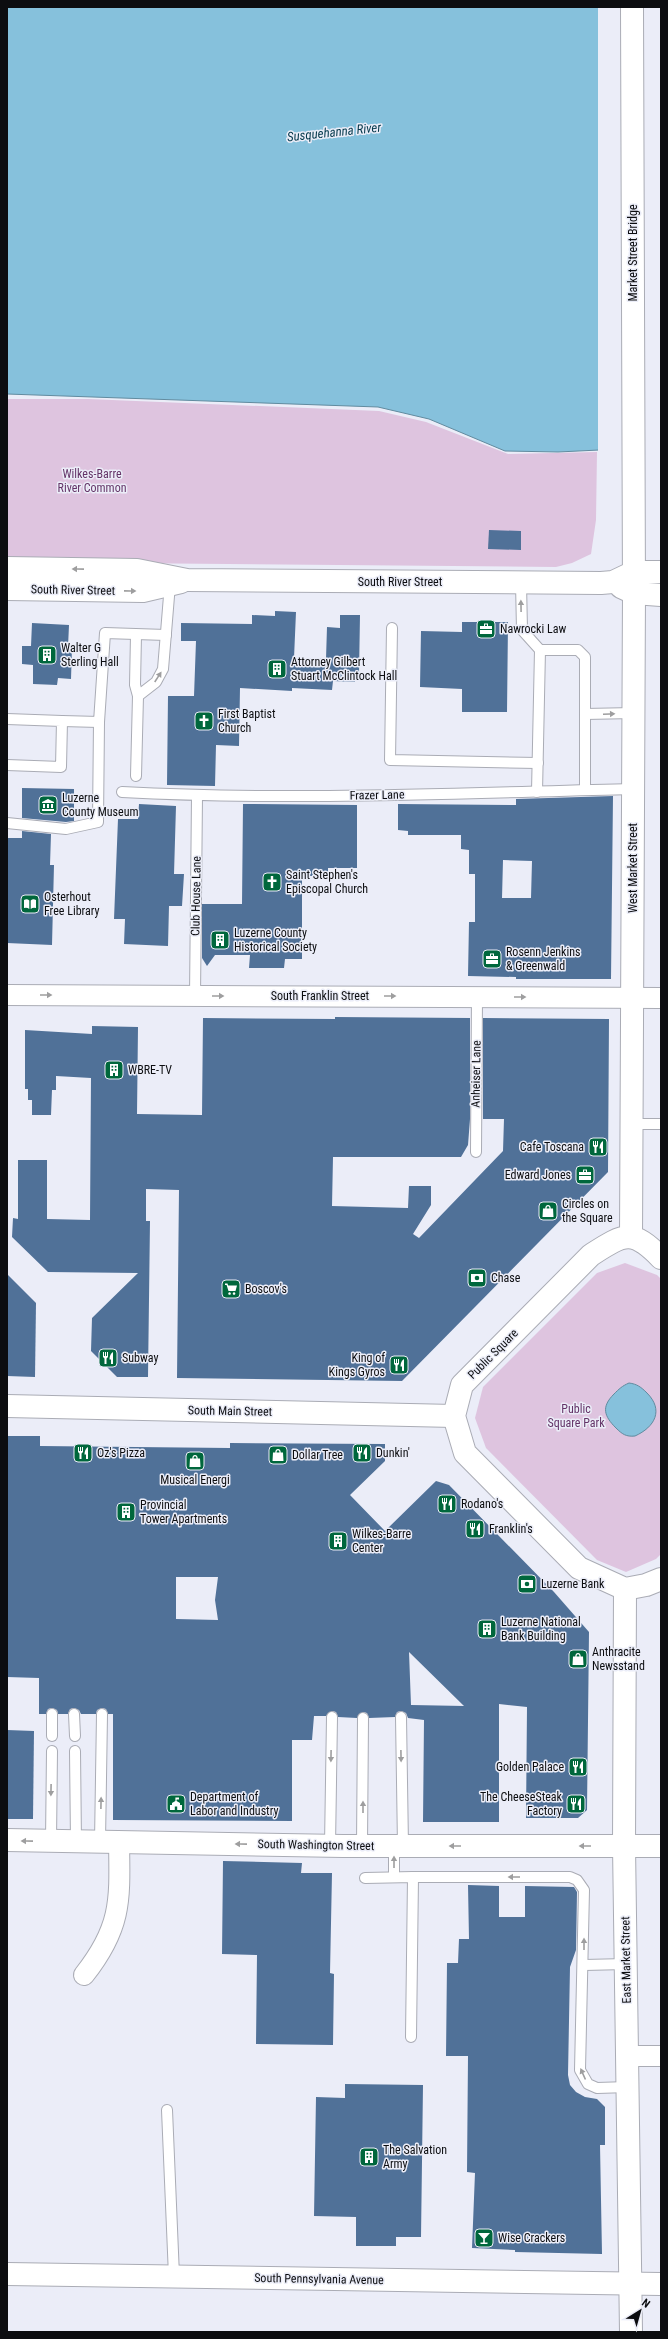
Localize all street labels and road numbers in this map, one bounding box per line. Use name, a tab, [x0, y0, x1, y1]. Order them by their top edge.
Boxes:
street label: Market Street Bridge	[626, 204, 640, 302]
street label: South River Street	[358, 575, 443, 589]
street label: South River Street	[31, 582, 116, 598]
street label: Frazer Lane	[349, 788, 405, 802]
street label: West Market Street	[626, 822, 640, 913]
street label: Club House Lane	[188, 855, 204, 936]
street label: South Franklin Street	[271, 989, 370, 1003]
street label: Anheiser Lane	[468, 1040, 484, 1108]
street label: Public Square	[465, 1326, 521, 1382]
street label: South Main Street	[188, 1403, 273, 1419]
street label: South Washington Street	[258, 1837, 375, 1853]
street label: East Market Street	[618, 1916, 634, 2004]
street label: South Pennsylvania Avenue	[254, 2271, 384, 2287]

